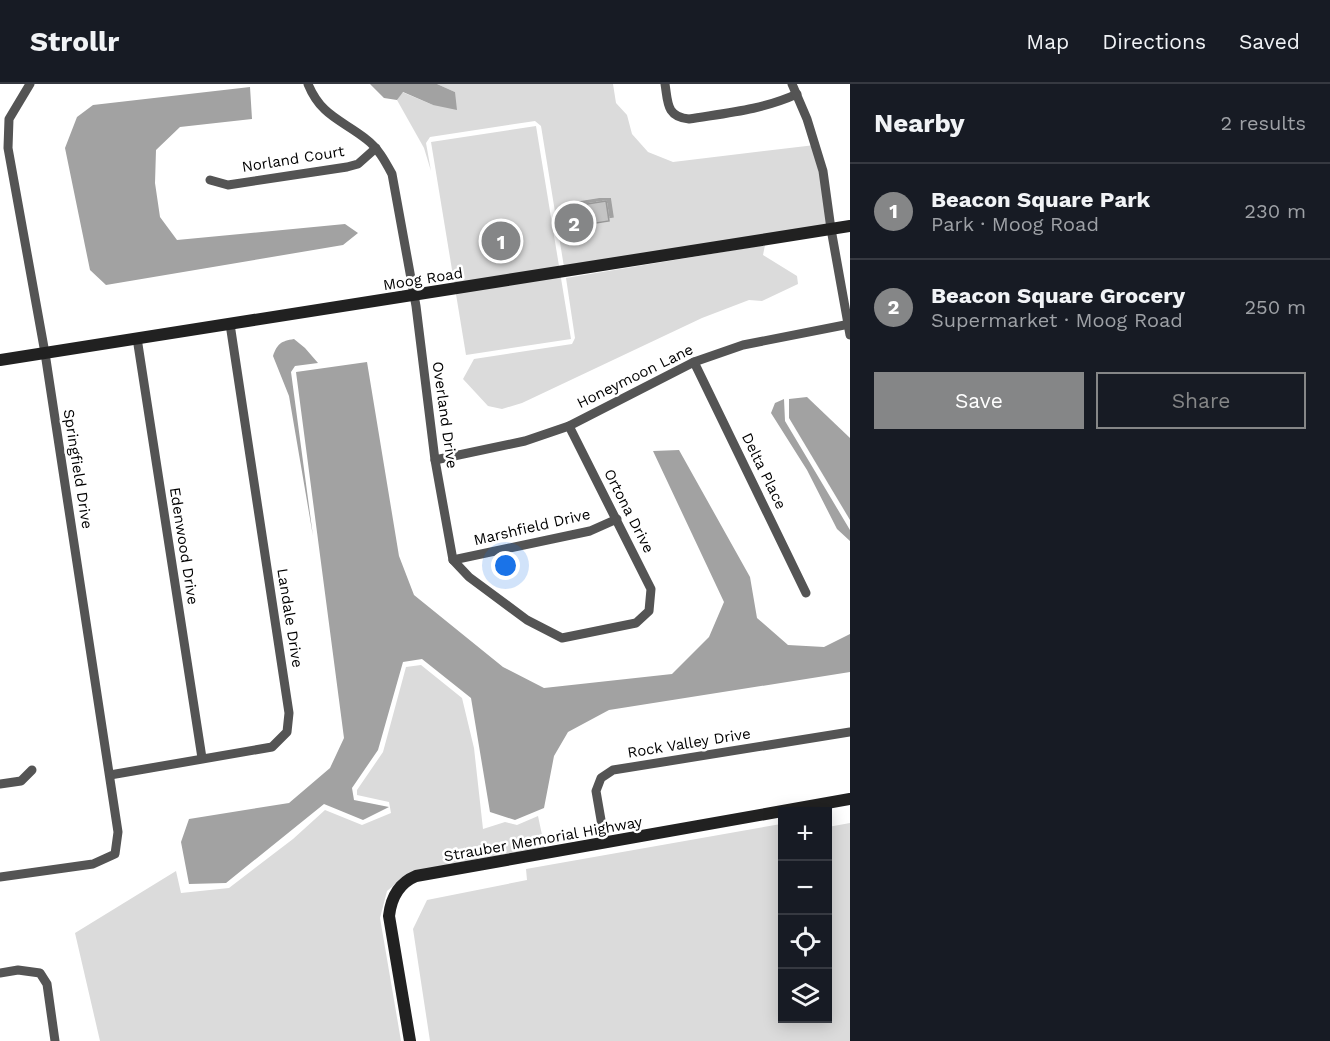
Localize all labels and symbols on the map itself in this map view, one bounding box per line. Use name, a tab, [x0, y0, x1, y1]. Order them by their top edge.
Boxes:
street label: Norland Court	[241, 142, 346, 176]
pin: 2	[554, 200, 594, 246]
pin: 1	[482, 218, 520, 264]
street label: Moog Road	[382, 264, 464, 294]
street label: Honeymoon Lane	[574, 340, 696, 412]
street label: Overland Drive	[429, 360, 461, 470]
street label: Springfield Drive	[60, 408, 96, 530]
street label: Delta Place	[738, 430, 790, 512]
street label: Ortona Drive	[600, 466, 658, 556]
street label: Edenwood Drive	[166, 486, 202, 606]
street label: Marshfield Drive	[472, 505, 592, 549]
your location	[491, 551, 520, 580]
street label: Landale Drive	[273, 567, 307, 669]
street label: Rock Valley Drive	[626, 724, 752, 762]
street label: Strauber Memorial Highway	[442, 813, 644, 865]

